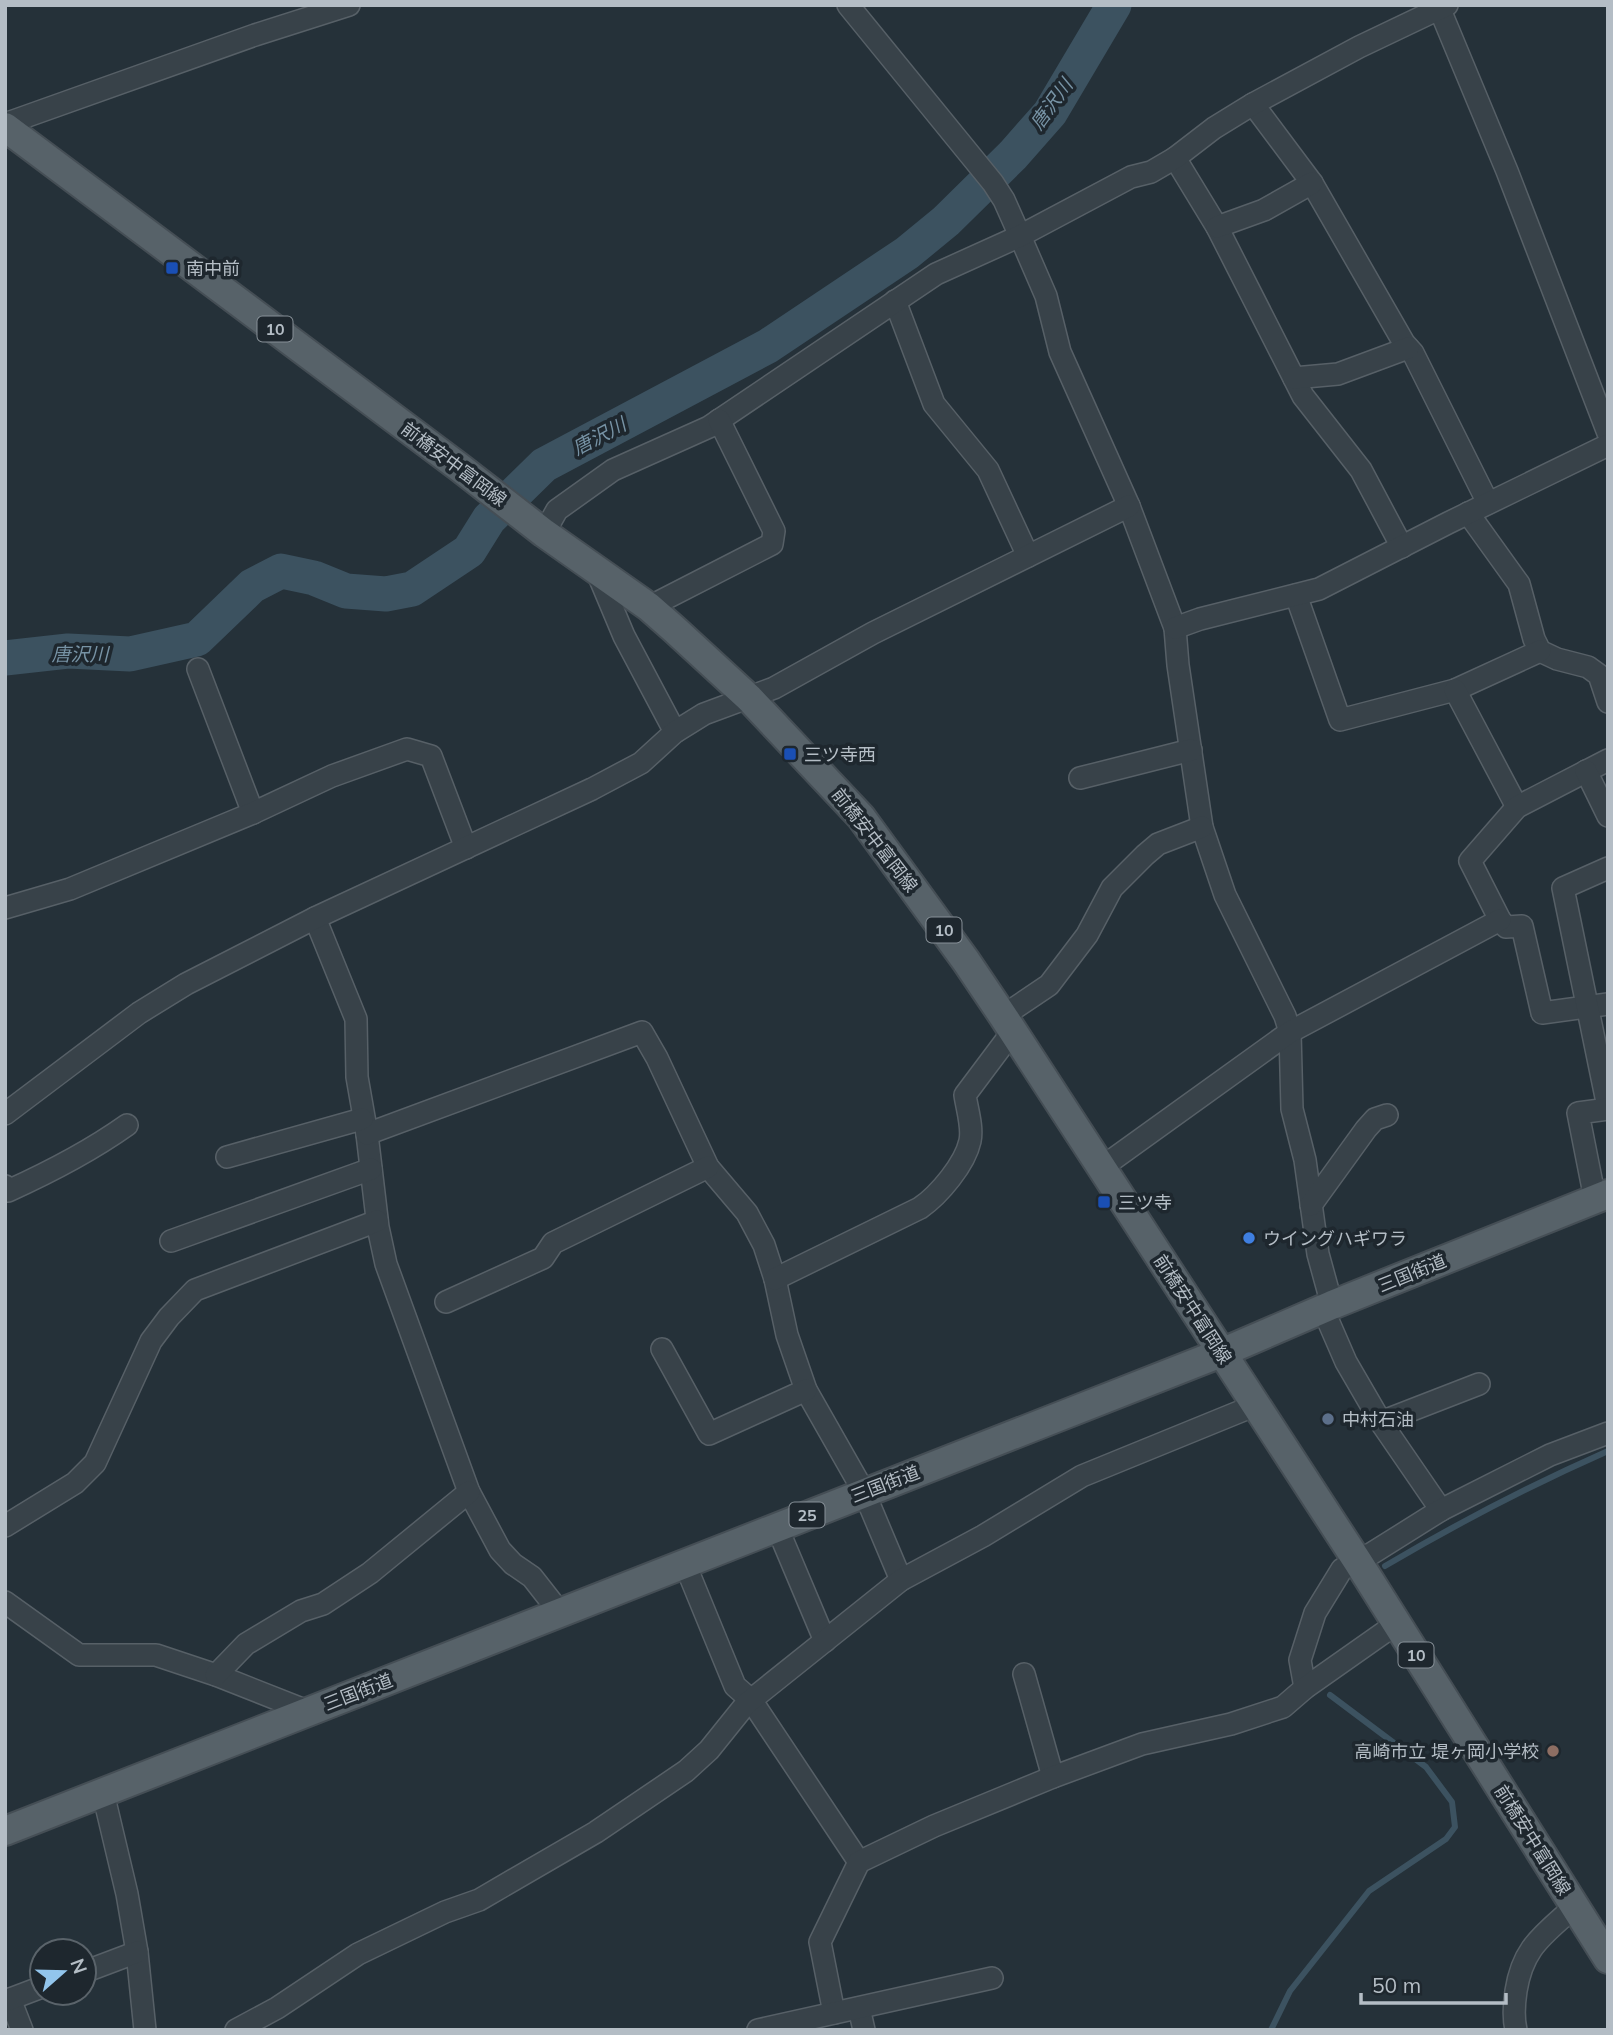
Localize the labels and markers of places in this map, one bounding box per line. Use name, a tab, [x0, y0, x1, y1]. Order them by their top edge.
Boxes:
place label: 南中前	[186, 257, 240, 280]
marker: 南中前	[164, 260, 180, 276]
place label: 三ツ寺西	[804, 743, 876, 766]
marker: 三ツ寺西	[782, 746, 798, 762]
place label: 三ツ寺	[1118, 1191, 1172, 1214]
marker: 三ツ寺	[1096, 1194, 1112, 1210]
place label: ウイングハギワラ	[1263, 1227, 1407, 1250]
marker: ウイングハギワラ	[1241, 1230, 1257, 1246]
place label: 中村石油	[1342, 1408, 1414, 1431]
marker: 中村石油	[1320, 1411, 1336, 1427]
place label: 高崎市立 堤ヶ岡小学校	[1354, 1740, 1539, 1763]
marker: 高崎市立 堤ヶ岡小学校	[1545, 1743, 1561, 1759]

